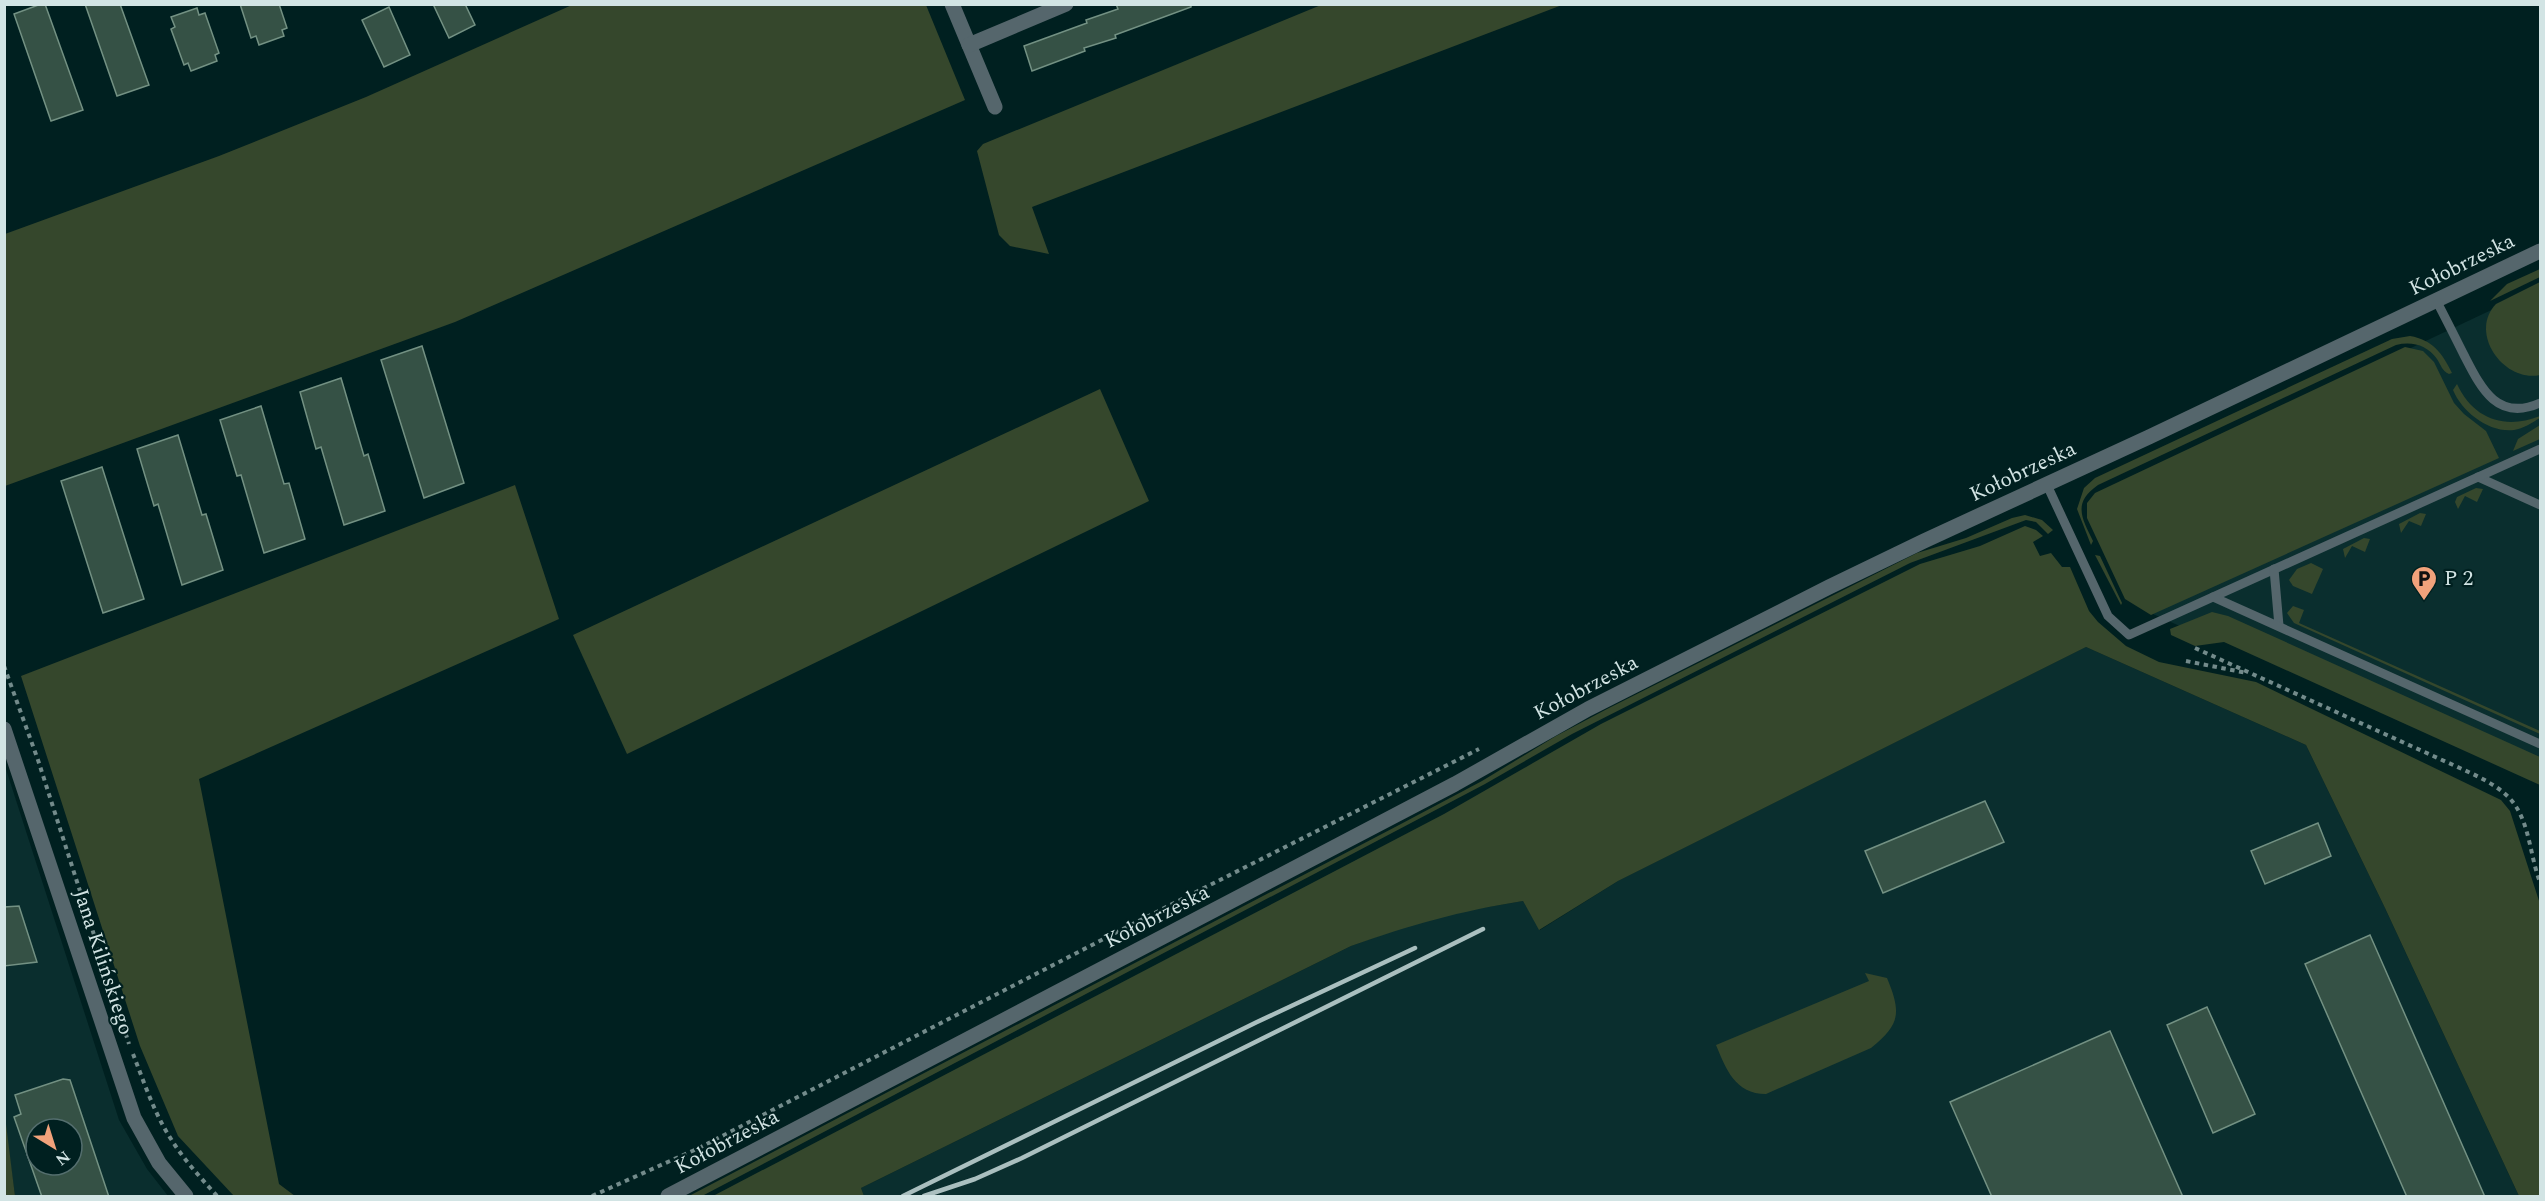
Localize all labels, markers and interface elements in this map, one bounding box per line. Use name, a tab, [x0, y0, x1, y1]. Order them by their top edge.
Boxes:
street label: Kołobrzeska	[2404, 225, 2521, 304]
street label: Kołobrzeska	[1964, 433, 2082, 511]
place label: P 2	[2444, 563, 2473, 595]
parking icon: P 2	[2409, 564, 2439, 602]
street label: Kołobrzeska	[1528, 647, 1645, 729]
street label: Kołobrzeska	[1099, 876, 1216, 957]
street label: Jana Kilińskiego	[64, 885, 142, 1039]
street label: Kołobrzeska	[669, 1101, 786, 1183]
north arrow	[24, 1117, 84, 1177]
text: N	[50, 1145, 75, 1172]

